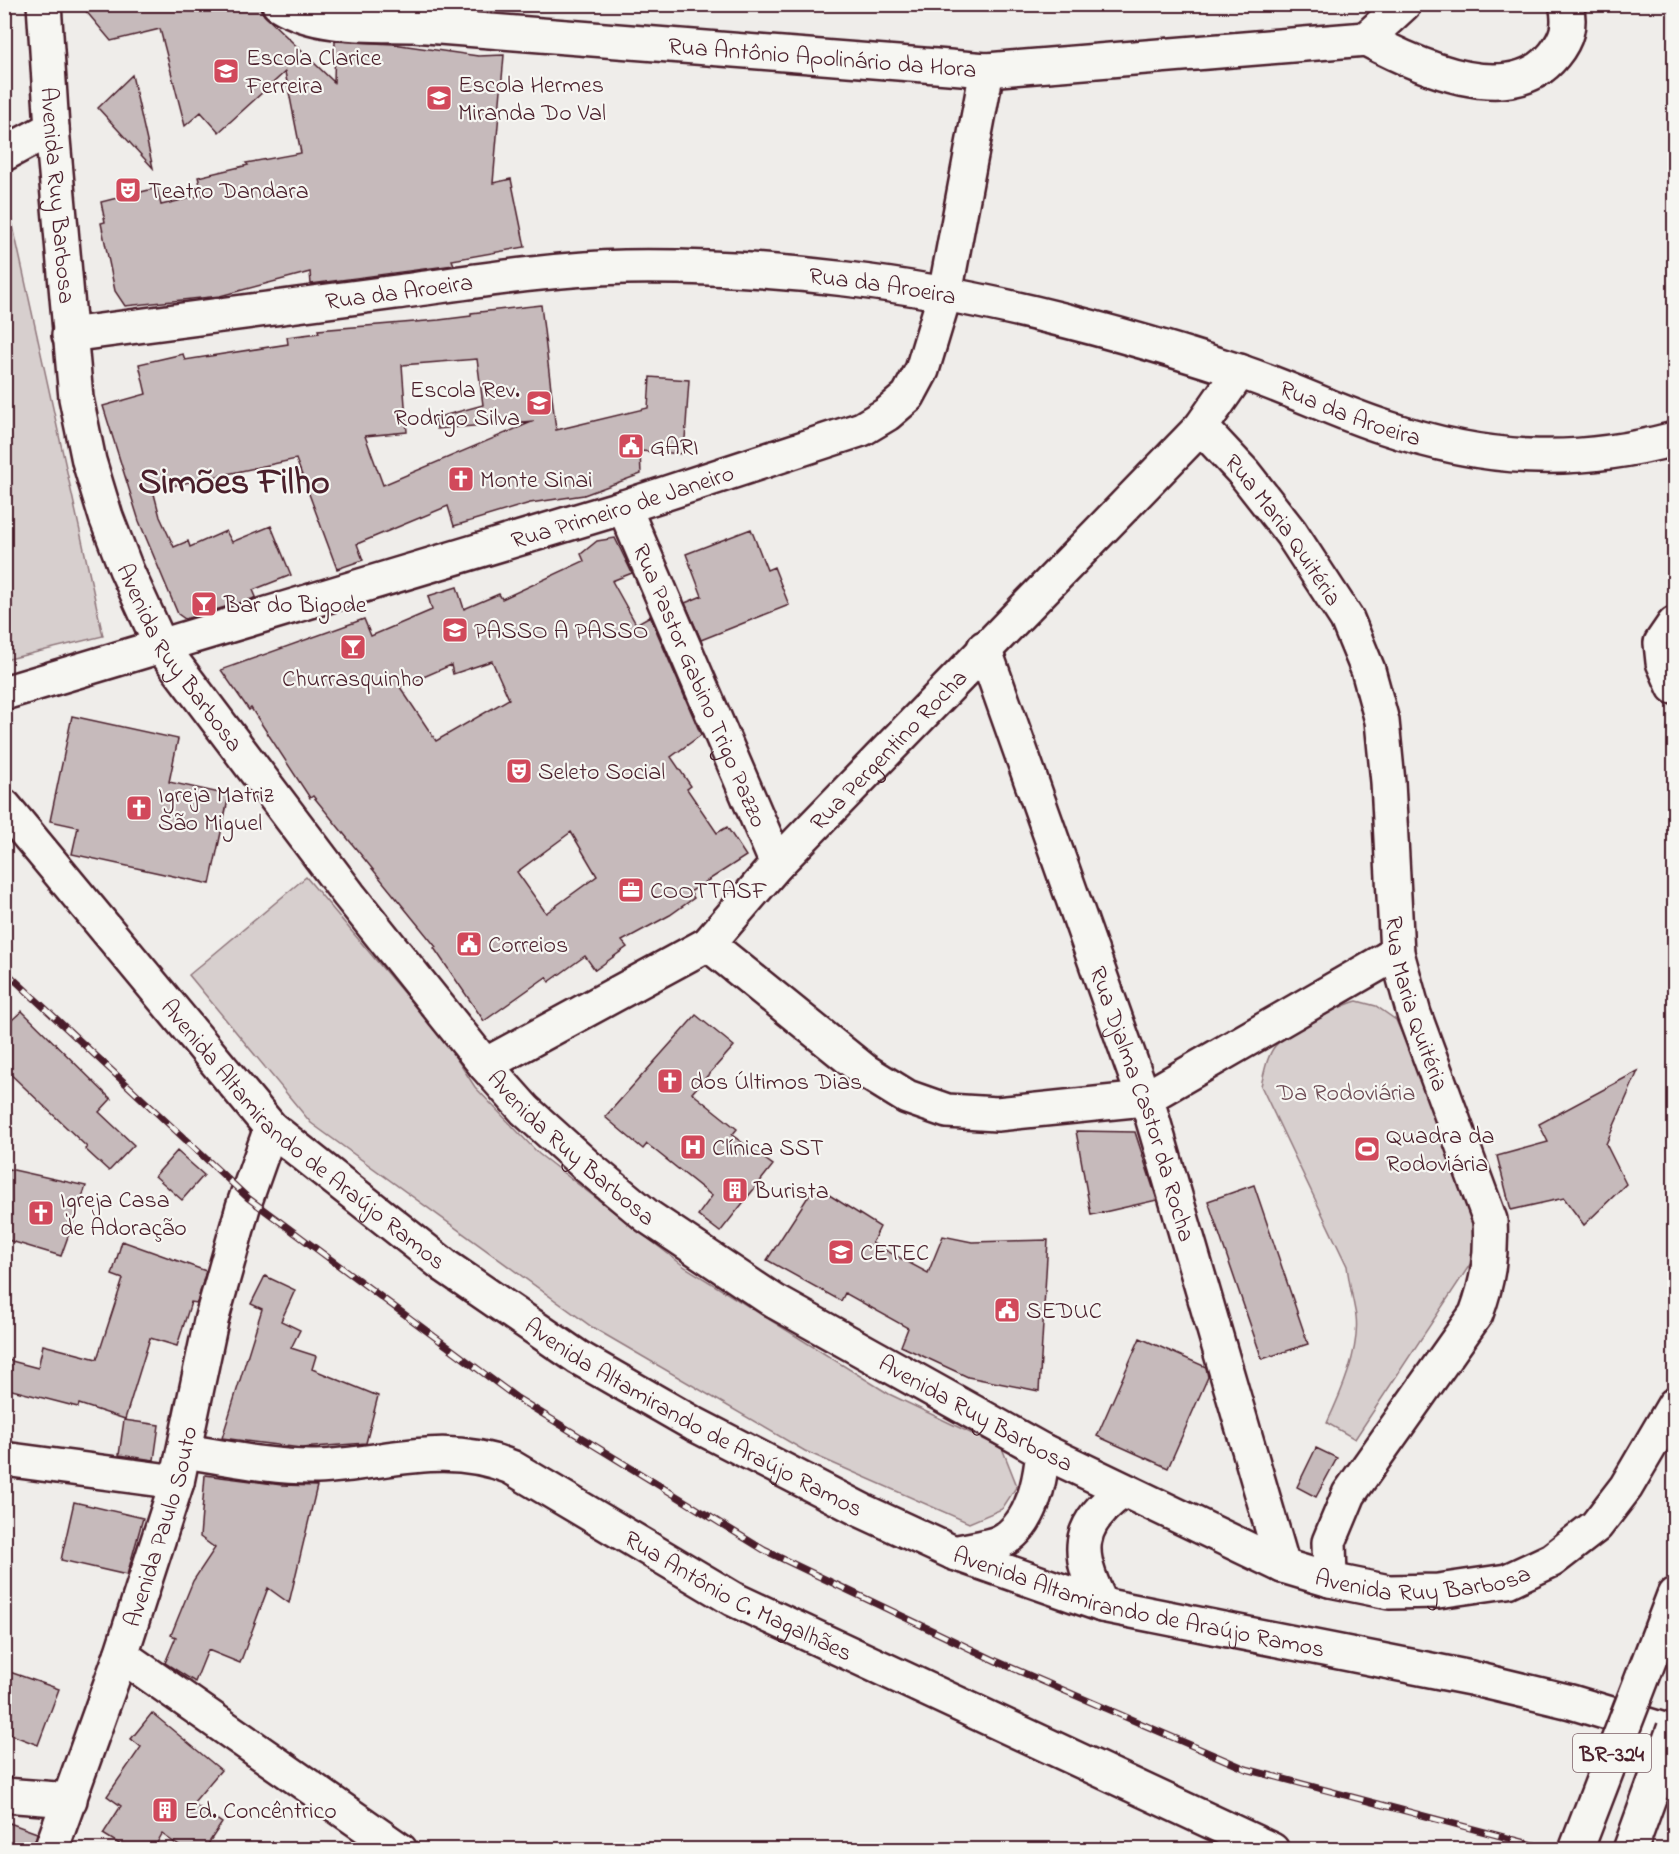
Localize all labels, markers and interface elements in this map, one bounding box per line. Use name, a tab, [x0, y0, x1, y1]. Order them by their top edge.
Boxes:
street label: Rua Antônio Apolinário da Hora	[667, 30, 978, 89]
place label: Escola Clarice Ferreira	[245, 42, 382, 105]
school or university icon: Escola Clarice Ferreira	[211, 56, 241, 86]
place label: Escola Hermes Miranda Do Val	[458, 69, 606, 132]
school or university icon: Escola Hermes Miranda Do Val	[424, 83, 454, 113]
street label: Avenida Ruy Barbosa	[29, 86, 83, 306]
theatre icon: Teatro Dandara	[113, 175, 143, 205]
place label: Teatro Dandara	[148, 175, 309, 210]
street label: Rua da Aroeira	[807, 260, 959, 316]
street label: Rua da Aroeira	[324, 267, 475, 321]
street label: Rua da Aroeira	[1273, 373, 1424, 457]
place label: Escola Rev. Rodrigo Silva	[394, 374, 520, 437]
school or university icon: Escola Rev. Rodrigo Silva	[524, 388, 554, 418]
public building icon: GARI	[616, 431, 646, 461]
place label: GARI	[650, 431, 699, 466]
street label: Rua Maria Quitéria	[1215, 447, 1349, 614]
street label: Rua Primeiro de Janeiro	[508, 457, 739, 560]
district label: Simões Filho	[138, 458, 330, 511]
church icon: Monte Sinai	[446, 464, 476, 494]
place label: Monte Sinai	[480, 464, 593, 499]
street label: Rua Pastor Gabino Trigo Pazzo	[622, 539, 774, 834]
street label: Avenida Ruy Barbosa	[106, 559, 250, 760]
bar icon: Bar do Bigode	[189, 589, 219, 619]
place label: Bar do Bigode	[223, 589, 367, 624]
school or university icon: PASSO A PASSO	[440, 615, 470, 645]
place label: PASSO A PASSO	[474, 615, 648, 650]
bar icon: Churrasquinho	[338, 632, 368, 662]
street label: Rua Pergentino Rocha	[803, 662, 977, 840]
place label: Churrasquinho	[282, 663, 424, 698]
theatre icon: Seleto Social	[504, 756, 534, 786]
place label: Seleto Social	[538, 756, 665, 791]
place label: Igreja Matriz São Miguel	[158, 779, 275, 842]
church icon: Igreja Matriz São Miguel	[124, 793, 154, 823]
office icon: COOTTASF	[616, 875, 646, 905]
place label: COOTTASF	[650, 875, 768, 910]
street label: Rua Maria Quitéria	[1375, 915, 1456, 1097]
public building icon: Correios	[454, 929, 484, 959]
place label: Correios	[488, 929, 568, 964]
street label: Rua Djalma Castor da Rocha	[1078, 962, 1203, 1246]
street label: Avenida Altamirando de Araújo Ramos	[151, 992, 452, 1280]
street label: Avenida Ruy Barbosa	[477, 1063, 661, 1236]
church icon: dos Últimos Dias	[655, 1066, 685, 1096]
place label: dos Últimos Dias	[690, 1066, 862, 1101]
park label: Da Rodoviária	[1276, 1077, 1415, 1112]
place label: Quadra da Rodoviária	[1386, 1120, 1494, 1183]
hospital icon: Clínica SST	[678, 1132, 708, 1162]
place label: Clínica SST	[712, 1132, 824, 1167]
sports icon: Quadra da Rodoviária	[1352, 1134, 1382, 1164]
building icon: Burista	[720, 1175, 750, 1205]
place label: Burista	[753, 1175, 829, 1210]
place label: Igreja Casa de Adoração	[60, 1184, 187, 1247]
church icon: Igreja Casa de Adoração	[26, 1198, 56, 1228]
school or university icon: CETEC	[826, 1237, 856, 1267]
place label: CETEC	[860, 1237, 929, 1272]
public building icon: SEDUC	[992, 1295, 1022, 1325]
place label: SEDUC	[1026, 1295, 1102, 1330]
street label: Avenida Altamirando de Araújo Ramos	[516, 1310, 868, 1528]
street label: Avenida Ruy Barbosa	[871, 1348, 1078, 1483]
street label: Avenida Paulo Souto	[116, 1423, 208, 1632]
street label: Rua Antônio C. Magalhães	[617, 1523, 857, 1672]
street label: Avenida Altamirando de Araújo Ramos	[948, 1539, 1328, 1669]
street label: Avenida Ruy Barbosa	[1310, 1557, 1537, 1612]
road number: BR-324	[1573, 1734, 1651, 1772]
building icon: Ed. Concêntrico	[150, 1795, 180, 1825]
place label: Ed. Concêntrico	[184, 1795, 337, 1830]

